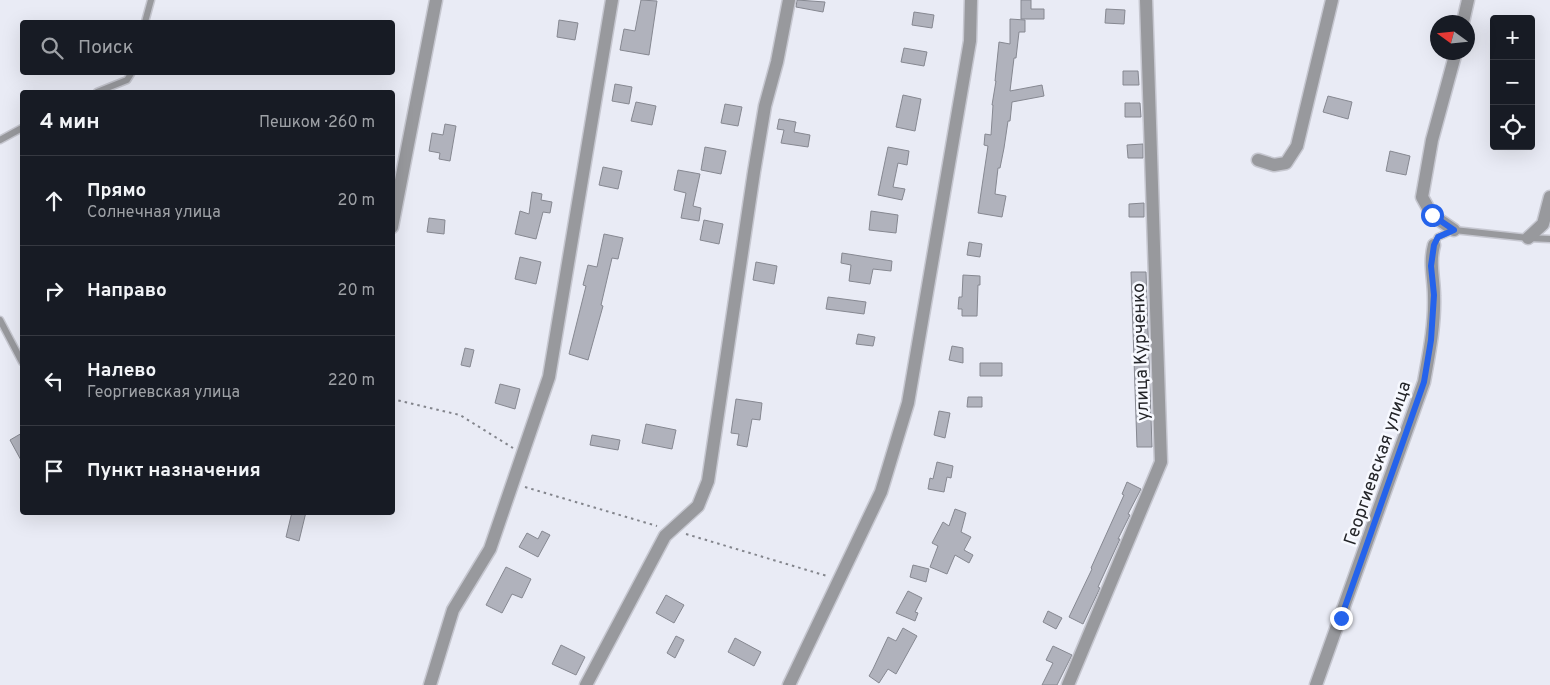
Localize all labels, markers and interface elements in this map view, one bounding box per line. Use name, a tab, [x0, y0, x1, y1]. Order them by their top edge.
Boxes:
north arrow	[1430, 15, 1475, 60]
map controls	[1490, 15, 1535, 150]
button: +	[1490, 15, 1535, 60]
search box	[20, 20, 395, 75]
icon: search	[38, 34, 66, 62]
text: Поиск	[78, 36, 134, 60]
button: −	[1490, 60, 1535, 105]
button: locate	[1490, 105, 1535, 150]
text: 4 мин	[40, 109, 100, 136]
text: Пешком · 260 m	[259, 113, 375, 133]
text: Прямо	[87, 179, 146, 203]
icon: ahead	[40, 187, 68, 215]
text: 20 m	[338, 191, 375, 211]
text: Солнечная улица	[87, 203, 221, 223]
route start	[1421, 204, 1444, 227]
icon: right	[40, 277, 68, 305]
text: Направо	[87, 279, 167, 303]
text: 20 m	[338, 281, 375, 301]
street label: улица Курченко	[1128, 282, 1155, 421]
text: Налево	[87, 359, 156, 383]
icon: left	[40, 367, 68, 395]
text: 220 m	[328, 371, 375, 391]
street label: Георгиевская улица	[1340, 378, 1417, 549]
text: Георгиевская улица	[87, 383, 240, 403]
icon: arrive	[40, 457, 68, 485]
text: Пункт назначения	[87, 459, 261, 483]
route end	[1330, 607, 1353, 630]

